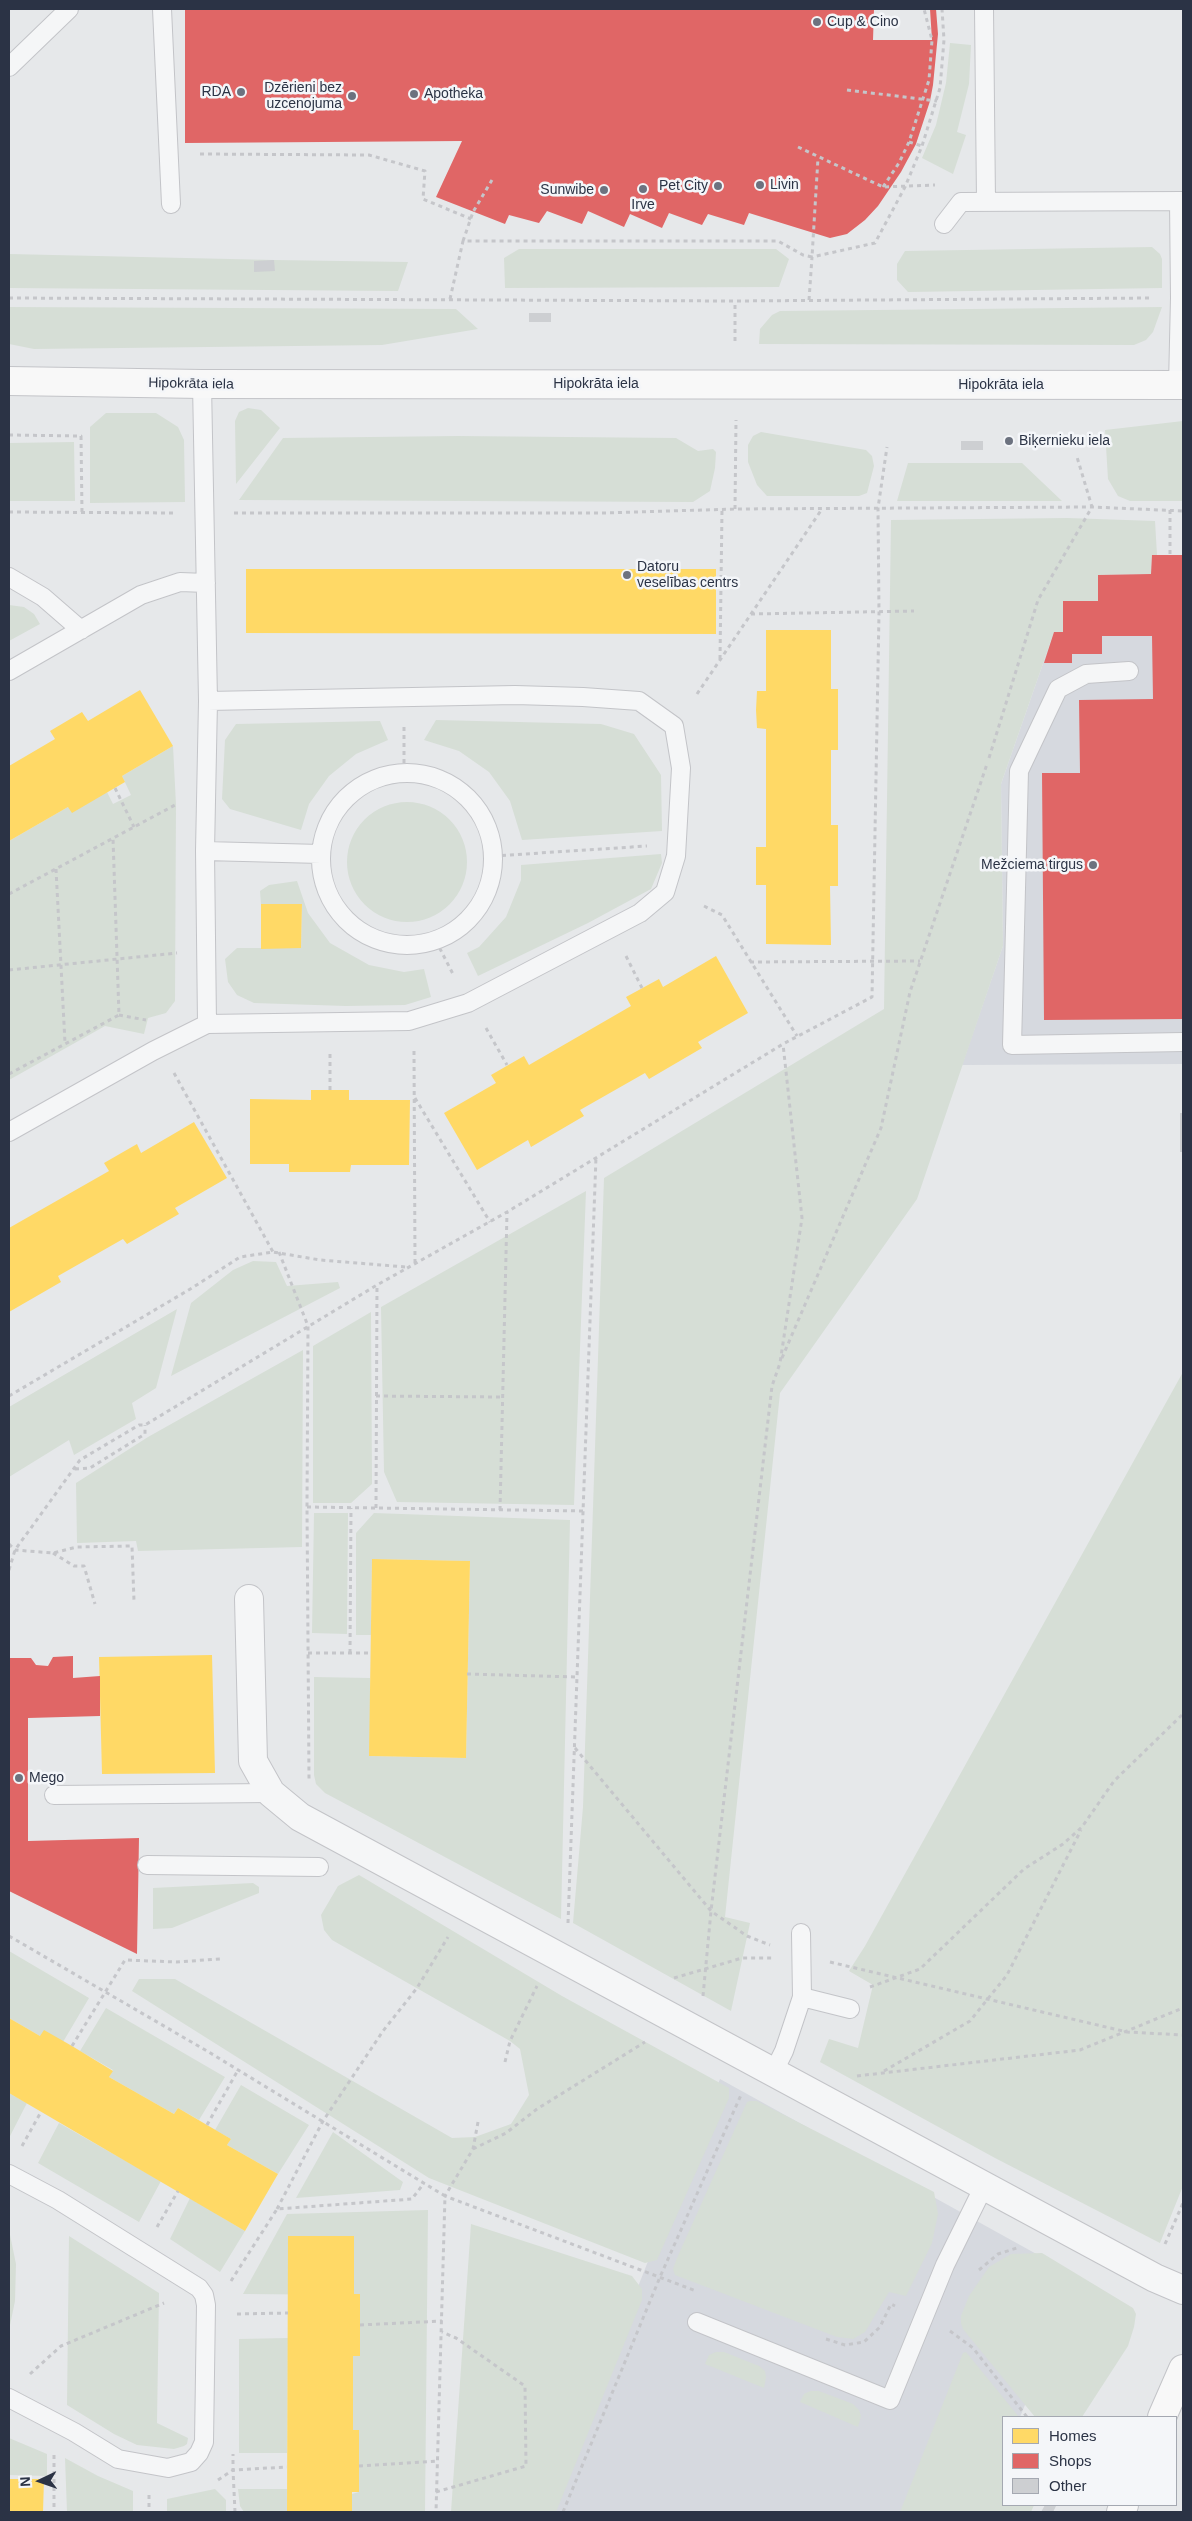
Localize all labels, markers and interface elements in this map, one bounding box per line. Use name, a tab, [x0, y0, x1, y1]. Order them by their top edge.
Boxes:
place label: Cup & Cino	[827, 14, 899, 30]
marker: Cup & Cino	[811, 16, 823, 28]
place label: Dzērieni bez uzcenojuma	[264, 80, 342, 112]
place label: RDA	[201, 84, 231, 100]
marker: RDA	[235, 86, 247, 98]
place label: Apotheka	[424, 86, 483, 102]
marker: Apotheka	[408, 88, 420, 100]
marker: Dzērieni bez uzcenojuma	[346, 90, 358, 102]
place label: Livin	[770, 177, 799, 193]
place label: Pet City	[659, 178, 708, 194]
marker: Livin	[754, 179, 766, 191]
marker: Pet City	[712, 180, 724, 192]
place label: Sunwibe	[540, 182, 594, 198]
marker: Irve	[637, 183, 649, 195]
marker: Sunwibe	[598, 184, 610, 196]
place label: Irve	[631, 197, 655, 213]
street label: Hipokrāta iela	[148, 375, 234, 393]
street label: Hipokrāta iela	[553, 376, 639, 392]
street label: Hipokrāta iela	[958, 377, 1044, 393]
place label: Biķernieku iela	[1019, 433, 1110, 449]
marker: Biķernieku iela	[1003, 435, 1015, 447]
place label: Datoru veselības centrs	[637, 559, 738, 592]
marker: Datoru veselības centrs	[621, 569, 633, 581]
place label: Mežciema tirgus	[981, 857, 1083, 873]
marker: Mežciema tirgus	[1087, 859, 1099, 871]
place label: Mego	[29, 1770, 64, 1786]
marker: Mego	[13, 1772, 25, 1784]
legend	[1002, 2416, 1177, 2506]
text: Homes	[1049, 2427, 1097, 2444]
text: Shops	[1049, 2452, 1092, 2469]
north arrow	[15, 2456, 65, 2506]
text: N	[17, 2476, 33, 2487]
text: Other	[1049, 2477, 1087, 2494]

